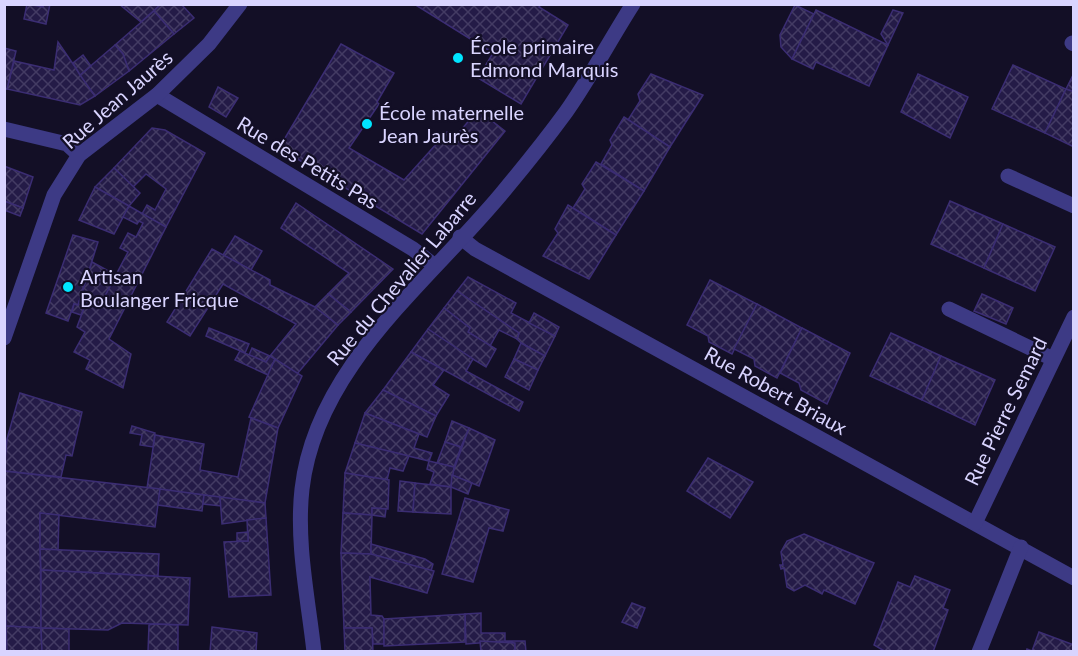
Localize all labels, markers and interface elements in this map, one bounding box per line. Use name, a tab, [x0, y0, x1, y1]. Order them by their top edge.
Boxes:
place label: École primaire Edmond Marquis	[470, 34, 619, 81]
street label: Rue Jean Jaurès	[57, 45, 177, 153]
marker: École primaire Edmond Marquis	[451, 51, 465, 65]
place label: École maternelle Jean Jaurès	[379, 100, 524, 147]
street label: Rue des Petits Pas	[233, 111, 383, 213]
marker: École maternelle Jean Jaurès	[360, 117, 374, 131]
street label: Rue du Chevalier Labarre	[321, 186, 481, 370]
place label: Artisan Boulanger Fricque	[80, 264, 239, 311]
marker: Artisan Boulanger Fricque	[61, 280, 75, 294]
street label: Rue Pierre Semard	[959, 333, 1051, 489]
street label: Rue Robert Briaux	[700, 341, 852, 439]

